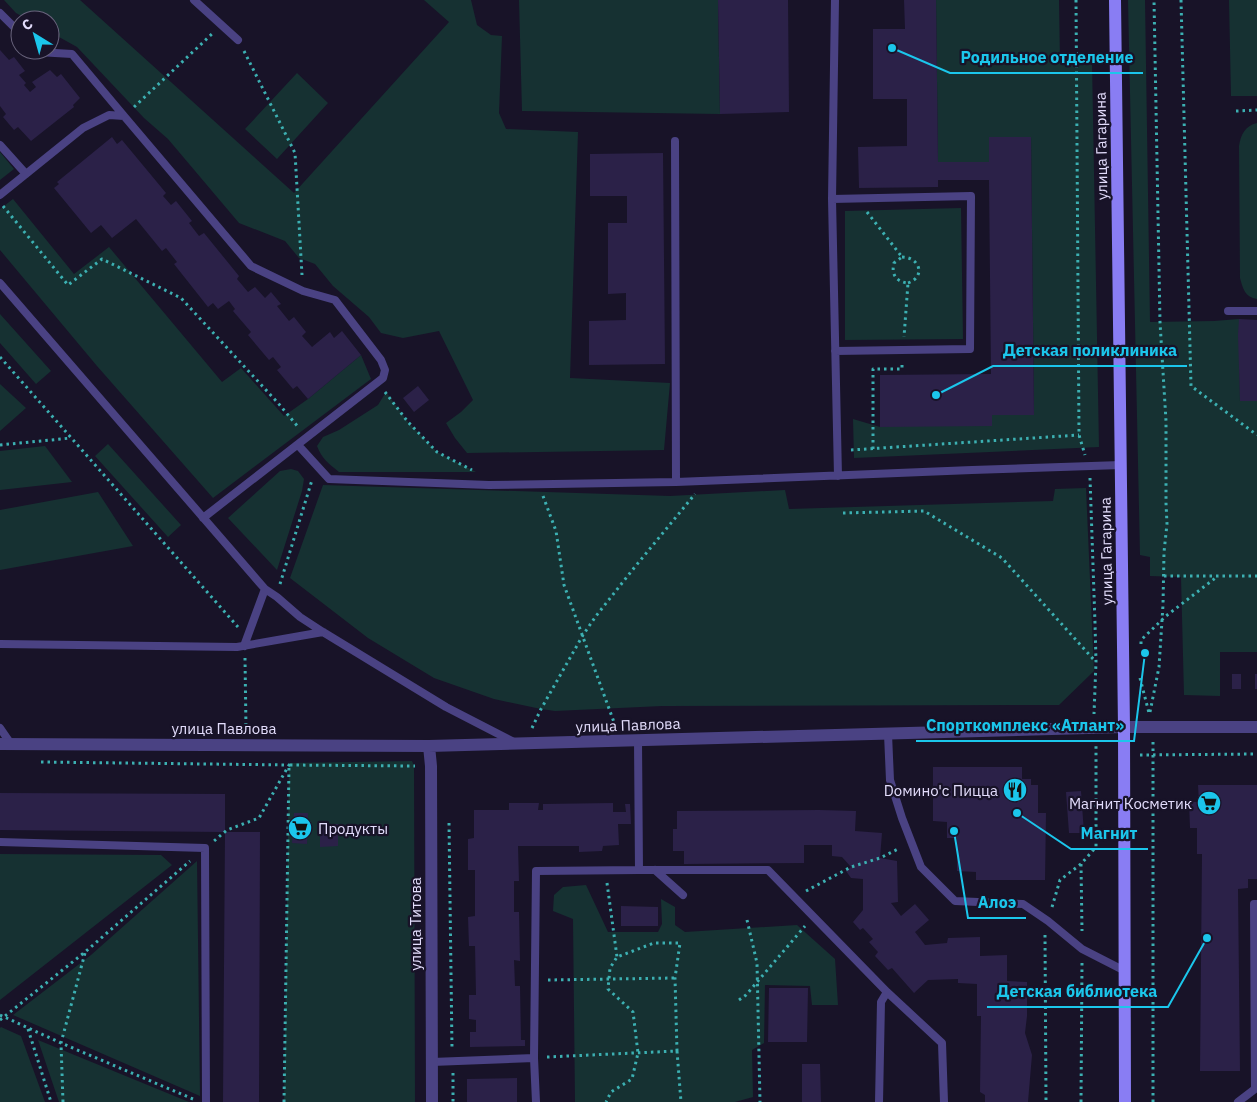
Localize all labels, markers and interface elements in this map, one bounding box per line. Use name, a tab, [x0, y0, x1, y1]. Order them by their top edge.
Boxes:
north arrow	[10, 10, 60, 60]
text: С	[18, 15, 36, 35]
callout: Родильное отделение	[950, 42, 1143, 73]
text: Родильное отделение	[961, 47, 1133, 67]
street label: улица Гагарина	[1091, 92, 1111, 200]
callout: Детская поликлиника	[993, 335, 1187, 366]
text: Детская поликлиника	[1003, 340, 1177, 360]
street label: улица Гагарина	[1096, 497, 1116, 605]
callout: Спорткомплекс «Атлант»	[916, 710, 1134, 741]
street label: улица Павлова	[575, 714, 681, 736]
text: Спорткомплекс «Атлант»	[926, 715, 1124, 735]
street label: улица Павлова	[172, 719, 276, 738]
restaurant icon: Doмино'с Пицца	[1002, 777, 1028, 803]
place label: Doмино'с Пицца	[884, 781, 998, 800]
supermarket icon: Магнит Косметик	[1196, 790, 1222, 816]
place label: Магнит Косметик	[1069, 794, 1192, 813]
supermarket icon: Продукты	[287, 815, 313, 841]
callout: Магнит	[1071, 818, 1148, 849]
place label: Продукты	[318, 819, 388, 838]
text: Магнит	[1081, 823, 1138, 843]
street label: улица Титова	[406, 877, 425, 971]
callout: Алоэ	[968, 887, 1026, 918]
text: Алоэ	[978, 892, 1016, 912]
callout: Детская библиотека	[987, 976, 1168, 1007]
text: Детская библиотека	[997, 981, 1157, 1001]

